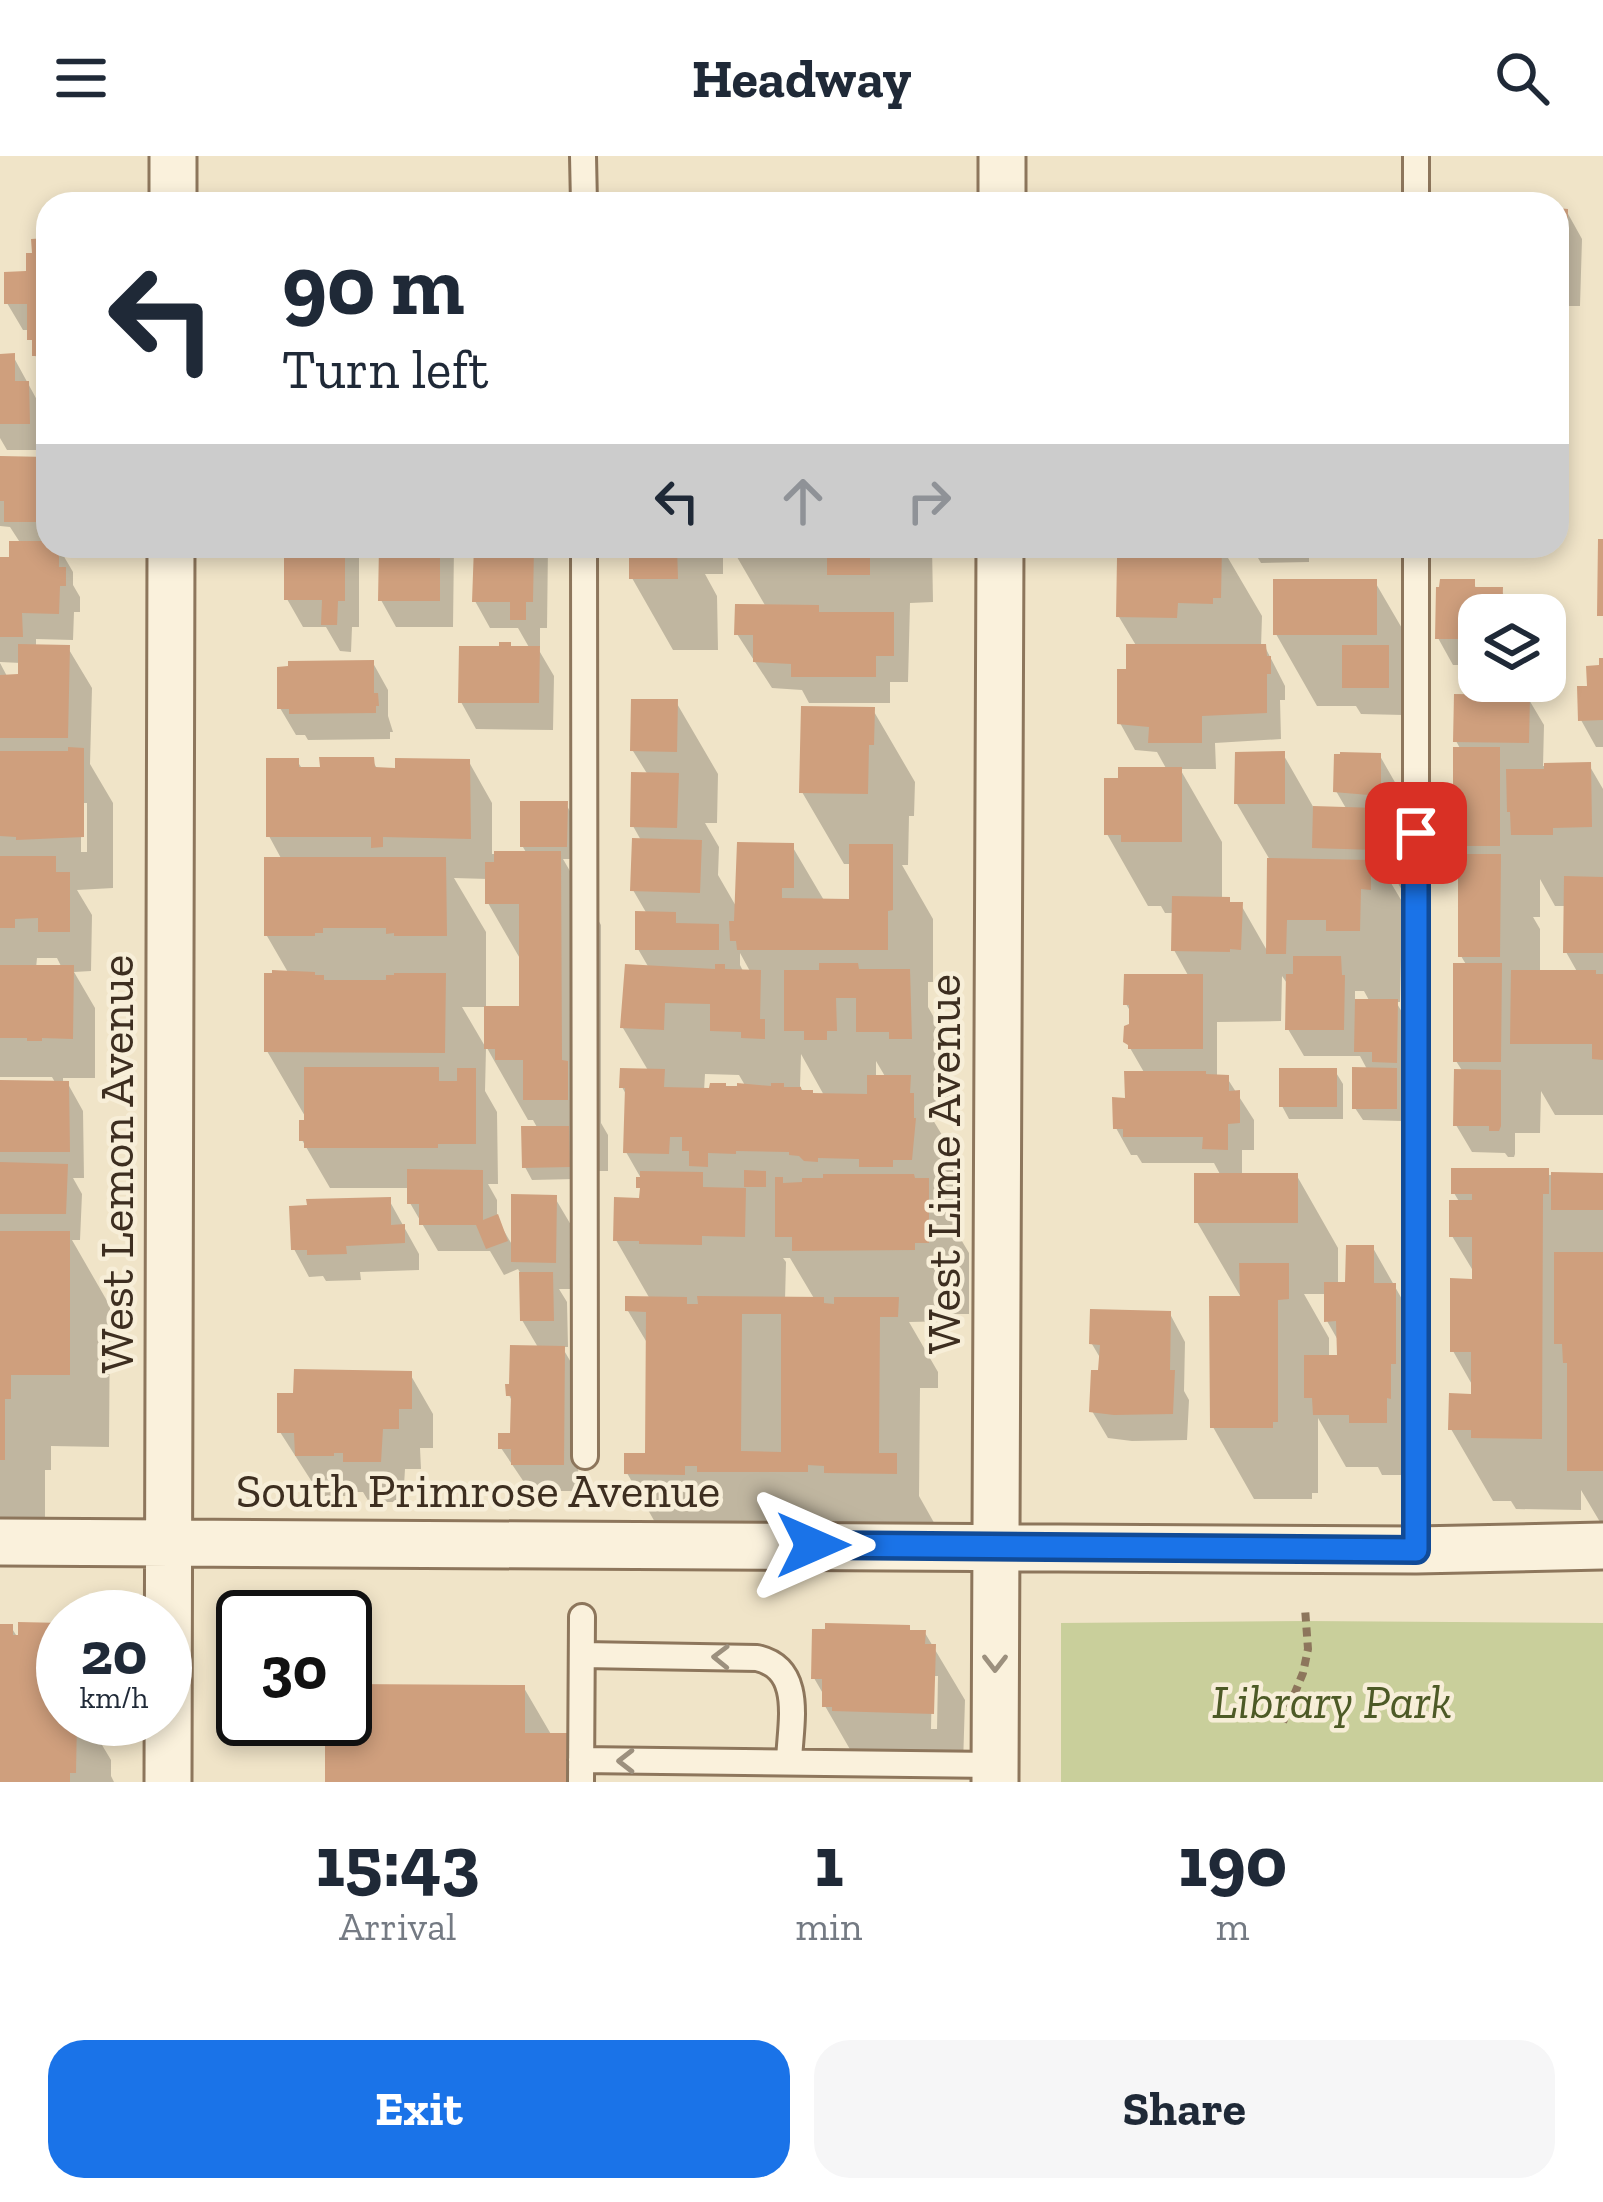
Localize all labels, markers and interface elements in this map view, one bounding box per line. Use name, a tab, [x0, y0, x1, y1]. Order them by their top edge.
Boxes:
icon: menu	[48, 45, 114, 111]
icon: search	[1489, 45, 1555, 111]
text: Headway	[692, 46, 911, 111]
text: 90 m	[282, 235, 465, 336]
icon: left	[84, 240, 240, 396]
text: Turn left	[282, 337, 489, 402]
icon: left	[644, 468, 710, 534]
icon: ahead	[770, 468, 836, 534]
icon: right	[896, 468, 962, 534]
map controls	[1458, 594, 1566, 702]
button: layers	[1458, 594, 1566, 702]
pin	[1365, 782, 1467, 884]
icon: arrive	[1383, 800, 1449, 866]
street label: West Lemon Avenue	[88, 955, 145, 1373]
street label: West Lime Avenue	[915, 974, 972, 1354]
street label: South Primrose Avenue	[236, 1462, 720, 1519]
position arrow	[750, 1482, 876, 1608]
speed limit sign: 30	[216, 1590, 372, 1746]
text: 20	[81, 1617, 147, 1689]
one-way arrow	[711, 1645, 730, 1671]
one-way arrow	[982, 1655, 1008, 1673]
park label: Library Park	[1212, 1673, 1452, 1730]
text: km/h	[80, 1680, 148, 1716]
one-way arrow	[616, 1748, 635, 1774]
text: 15:43	[316, 1818, 480, 1904]
text: 1	[814, 1818, 843, 1904]
text: 190	[1178, 1818, 1287, 1904]
text: Arrival	[339, 1903, 456, 1950]
text: min	[795, 1903, 862, 1950]
text: m	[1216, 1903, 1250, 1950]
button: Exit	[48, 2040, 790, 2178]
button: Share	[814, 2040, 1555, 2178]

